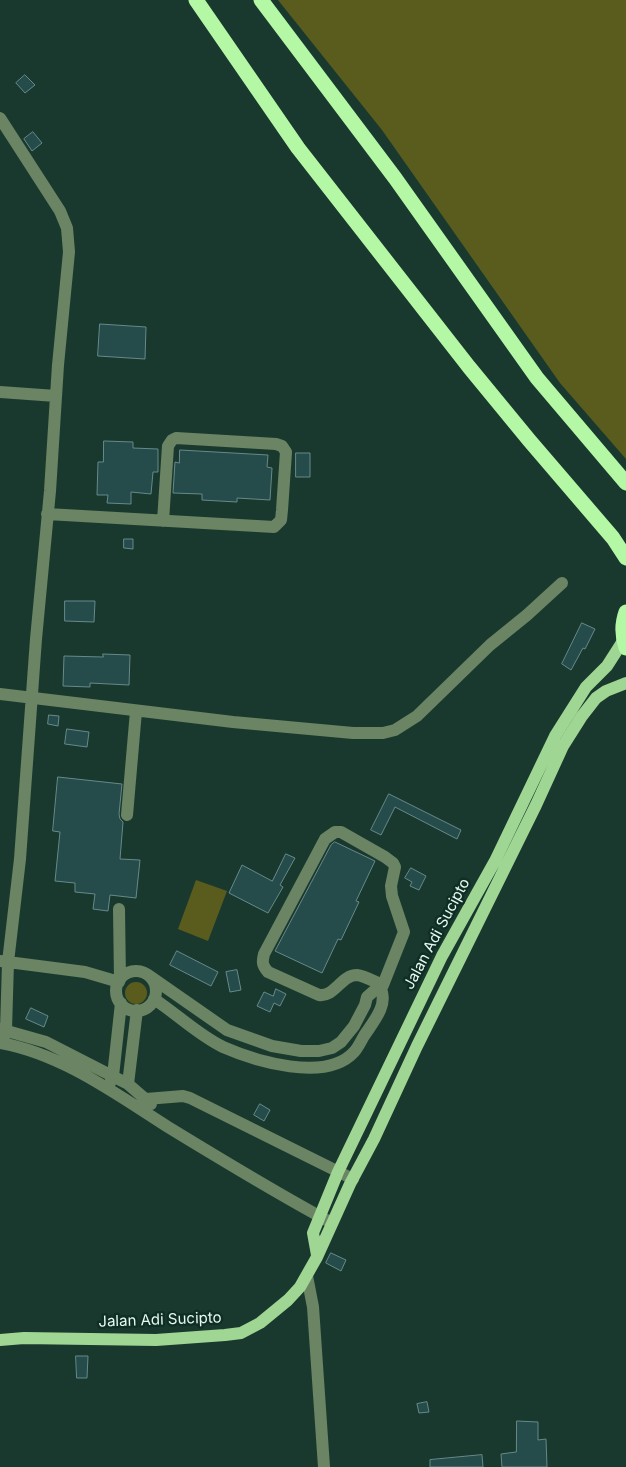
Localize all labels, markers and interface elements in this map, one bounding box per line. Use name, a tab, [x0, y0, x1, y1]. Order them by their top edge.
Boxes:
street label: Jalan Adi Sucipto	[400, 875, 474, 993]
street label: Jalan Adi Sucipto	[98, 1309, 222, 1331]

